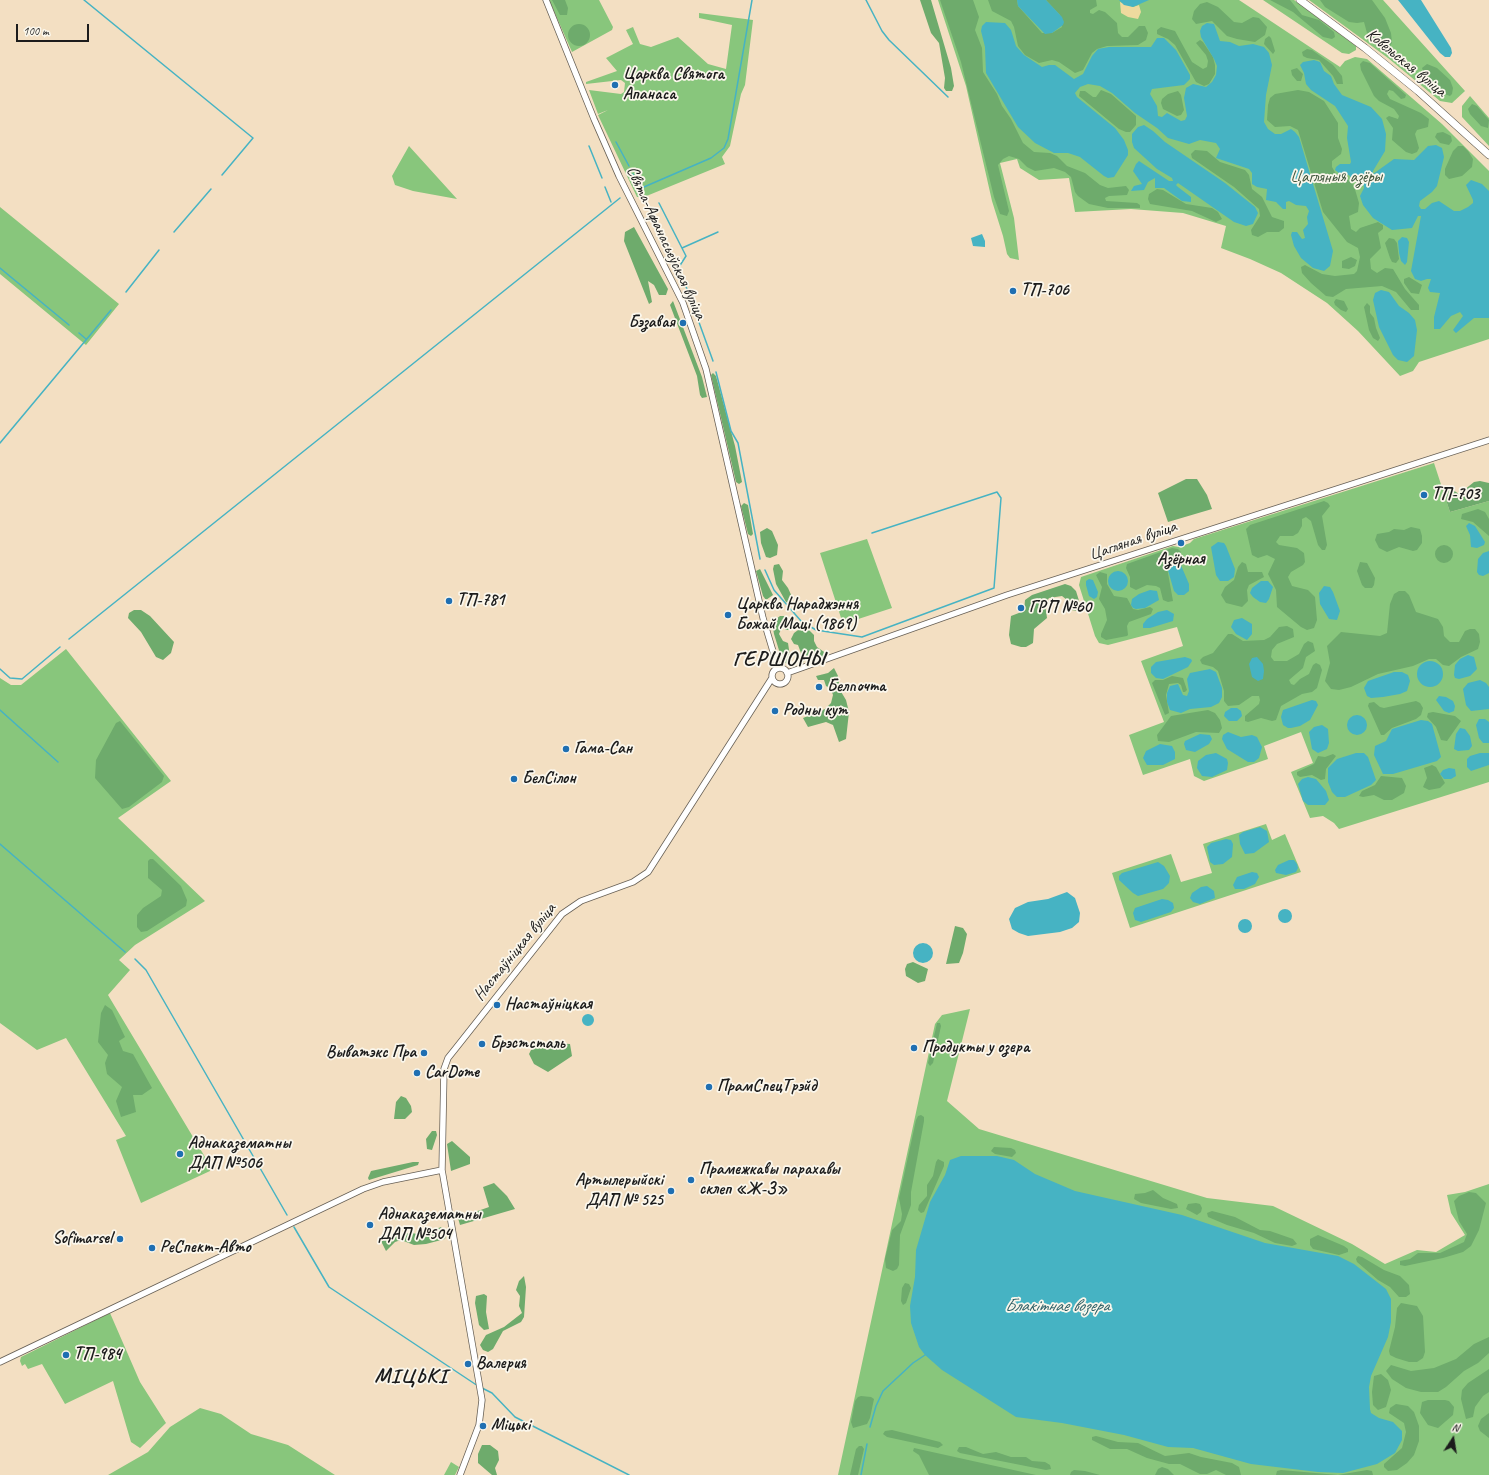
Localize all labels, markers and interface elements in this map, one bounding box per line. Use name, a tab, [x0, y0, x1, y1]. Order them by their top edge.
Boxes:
scale bar	[18, 16, 91, 42]
text: 100 m	[23, 23, 49, 39]
street label: Ковельская вуліца	[1362, 24, 1450, 102]
place label: Царква Святога Апанаса	[623, 65, 724, 105]
marker: Царква Святога Апанаса	[610, 80, 620, 90]
street label: Свята-Афанасьеўская вуліца	[622, 163, 710, 323]
park label: Цагляныя азёры	[1290, 168, 1382, 188]
place label: ТП-706	[1021, 281, 1069, 301]
marker: ТП-706	[1008, 286, 1018, 296]
place label: Бэзавая	[628, 313, 675, 333]
marker: Бэзавая	[678, 318, 688, 328]
place label: ТП-703	[1432, 485, 1479, 505]
marker: ТП-703	[1419, 490, 1429, 500]
street label: Цагляная вуліца	[1086, 516, 1180, 566]
marker: Азёрная	[1176, 538, 1186, 548]
place label: Азёрная	[1157, 550, 1205, 570]
place label: ТП-781	[457, 591, 504, 611]
place label: Царква Нараджэння Божай Маці (1869)	[736, 595, 858, 635]
marker: ТП-781	[444, 596, 454, 606]
place label: ГРП №60	[1029, 598, 1091, 618]
marker: ГРП №60	[1016, 603, 1026, 613]
marker: Царква Нараджэння Божай Маці (1869)	[723, 610, 733, 620]
district label: ГЕРШОНЫ	[731, 646, 827, 672]
place label: Белпочта	[827, 677, 885, 697]
marker: Белпочта	[814, 682, 824, 692]
place label: Родны кут	[783, 701, 848, 721]
marker: Родны кут	[770, 706, 780, 716]
place label: Гама-Сан	[574, 739, 632, 759]
marker: Гама-Сан	[561, 744, 571, 754]
place label: БелСілон	[522, 769, 576, 789]
marker: БелСілон	[509, 774, 519, 784]
street label: Настаўніцкая вуліца	[469, 899, 561, 1005]
place label: Настаўніцкая	[505, 995, 592, 1015]
marker: Настаўніцкая	[492, 1000, 502, 1010]
place label: Брэстсталь	[490, 1034, 565, 1054]
place label: Продукты у озера	[922, 1038, 1029, 1058]
marker: Брэстсталь	[477, 1039, 487, 1049]
place label: Выватэкс Пра	[326, 1043, 416, 1063]
marker: Продукты у озера	[909, 1043, 919, 1053]
marker: Выватэкс Пра	[419, 1048, 429, 1058]
place label: CarDome	[425, 1063, 479, 1083]
marker: CarDome	[412, 1068, 422, 1078]
place label: ПрамСпецТрэйд	[717, 1077, 817, 1097]
marker: ПрамСпецТрэйд	[704, 1082, 714, 1092]
place label: Аднаказематны ДАП №506	[188, 1134, 291, 1174]
marker: Аднаказематны ДАП №506	[175, 1149, 185, 1159]
place label: Прамежкавы парахавы склеп «Ж-З»	[699, 1160, 840, 1200]
place label: Артылерыйскі ДАП № 525	[575, 1171, 663, 1211]
marker: Прамежкавы парахавы склеп «Ж-З»	[686, 1175, 696, 1185]
marker: Артылерыйскі ДАП № 525	[666, 1186, 676, 1196]
place label: Аднаказематны ДАП №504	[378, 1205, 481, 1245]
marker: Аднаказематны ДАП №504	[365, 1220, 375, 1230]
place label: Sofimarsel	[52, 1229, 112, 1249]
marker: Sofimarsel	[115, 1234, 125, 1244]
place label: РеСпект-Авто	[160, 1238, 251, 1258]
marker: РеСпект-Авто	[147, 1243, 157, 1253]
water label: Блакітнае возера	[1005, 1295, 1109, 1317]
place label: ТП-984	[74, 1345, 121, 1365]
marker: ТП-984	[61, 1350, 71, 1360]
place label: Валерия	[476, 1354, 526, 1374]
marker: Валерия	[463, 1359, 473, 1369]
district label: МІЦЬКІ	[374, 1363, 448, 1389]
place label: Міцькі	[491, 1416, 530, 1436]
north arrow	[1433, 1419, 1473, 1459]
text: N	[1451, 1420, 1460, 1435]
marker: Міцькі	[478, 1421, 488, 1431]

